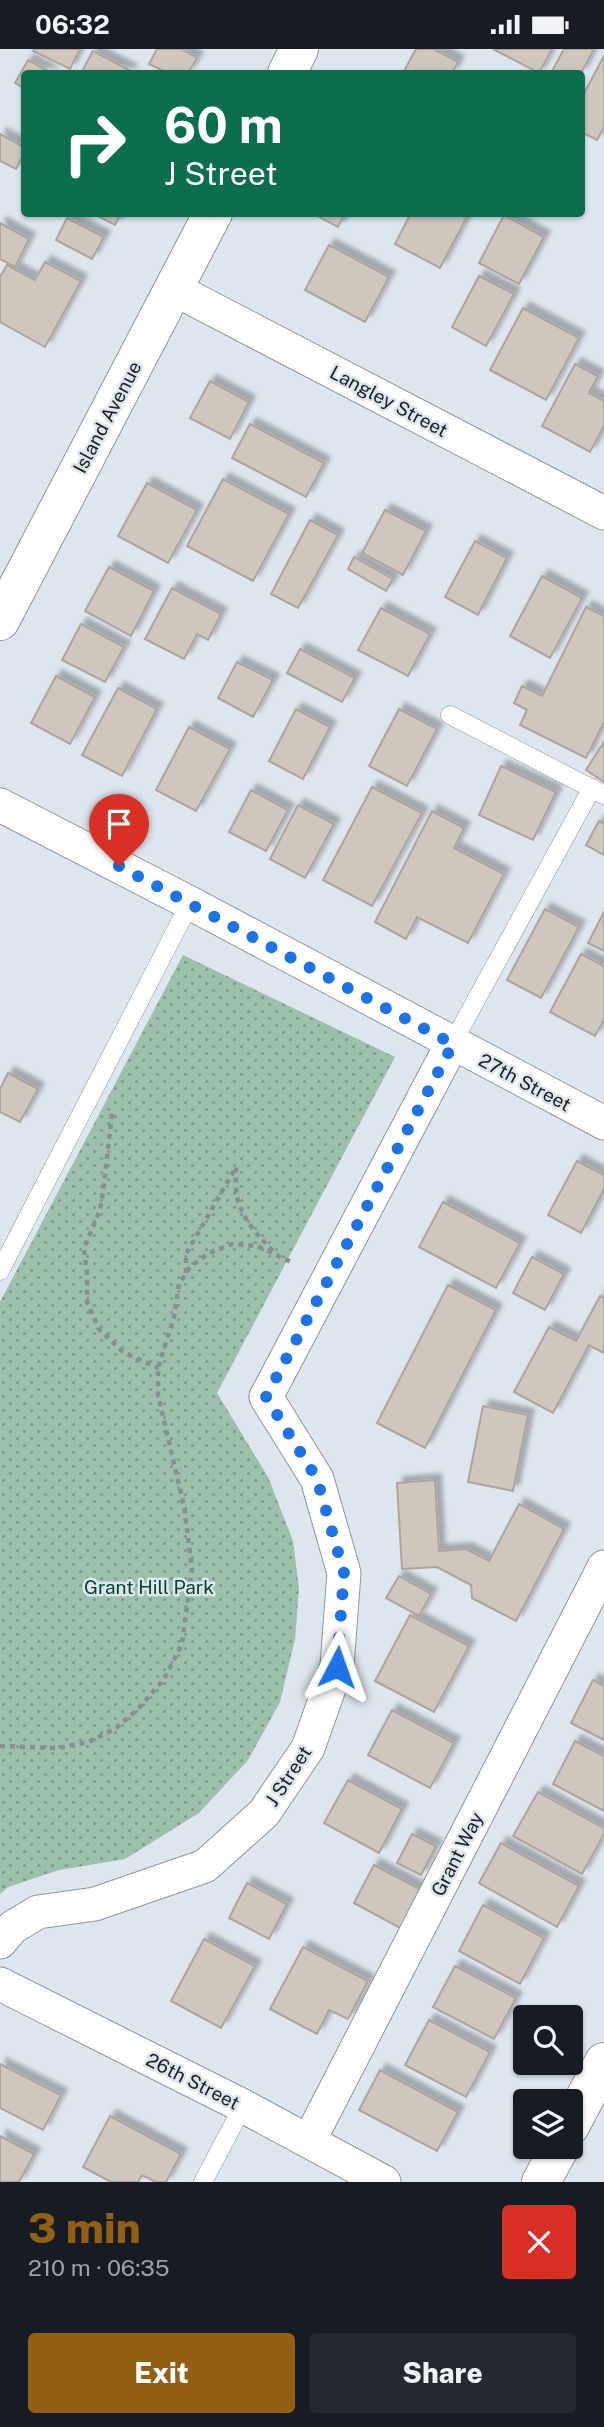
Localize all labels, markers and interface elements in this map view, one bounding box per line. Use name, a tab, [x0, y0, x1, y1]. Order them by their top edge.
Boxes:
text: 06:32	[35, 9, 110, 40]
text: 60 m	[164, 96, 283, 154]
icon: right	[49, 98, 140, 189]
text: J Street	[164, 155, 278, 192]
street label: Island Avenue	[68, 357, 146, 477]
street label: Langley Street	[326, 361, 452, 441]
pin	[89, 794, 149, 866]
icon: arrive	[100, 805, 138, 843]
street label: 27th Street	[475, 1049, 575, 1115]
park label: Grant Hill Park	[84, 1576, 214, 1598]
position arrow	[300, 1630, 374, 1704]
street label: J Street	[260, 1742, 316, 1810]
street label: Grant Way	[426, 1808, 488, 1900]
map controls	[513, 2005, 583, 2159]
button: search	[513, 2005, 583, 2075]
street label: 26th Street	[143, 2048, 243, 2114]
button: layers	[513, 2089, 583, 2159]
text: 3 min	[28, 2203, 141, 2252]
button: close	[502, 2205, 576, 2279]
text: 210 m · 06:35	[28, 2254, 170, 2281]
button: Exit	[28, 2333, 295, 2413]
button: Share	[309, 2333, 576, 2413]

